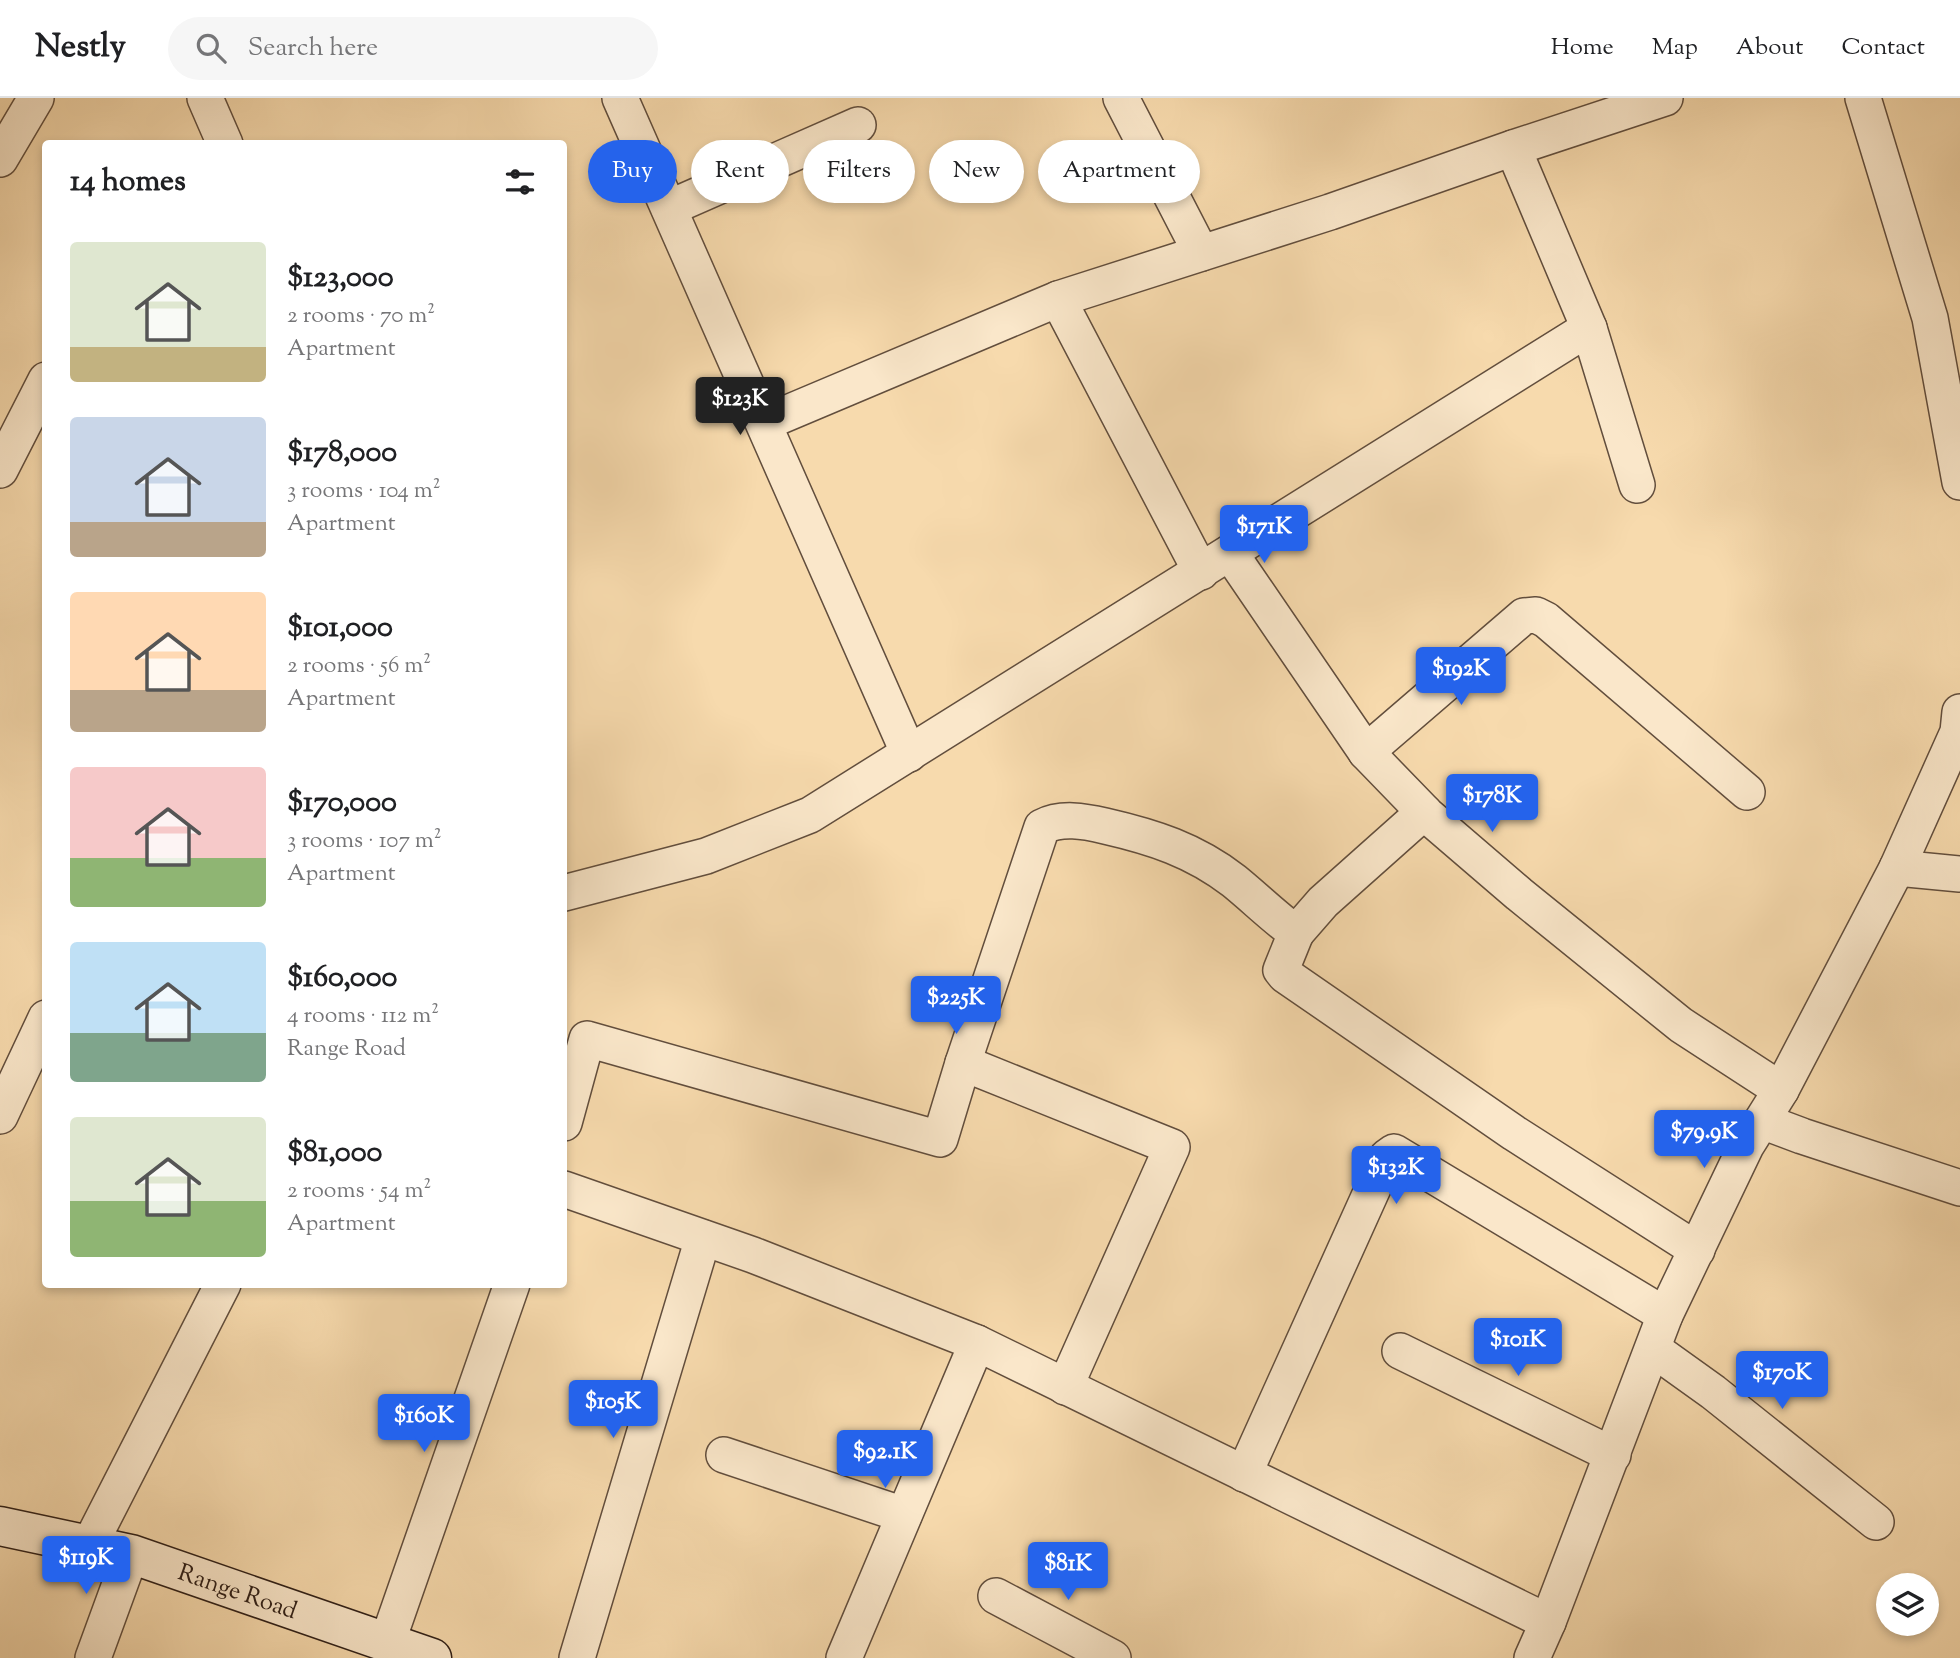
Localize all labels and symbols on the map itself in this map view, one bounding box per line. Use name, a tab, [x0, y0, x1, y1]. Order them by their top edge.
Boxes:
pin: $123K	[691, 378, 789, 437]
pin: $171K	[1215, 505, 1313, 565]
pin: $192K	[1412, 648, 1510, 707]
pin: $178K	[1443, 774, 1541, 834]
pin: $225K	[907, 976, 1005, 1036]
pin: $79.9K	[1647, 1110, 1761, 1170]
pin: $132K	[1347, 1146, 1445, 1206]
pin: $101K	[1469, 1318, 1567, 1378]
pin: $170K	[1733, 1352, 1831, 1411]
pin: $105K	[564, 1380, 662, 1440]
pin: $160K	[375, 1394, 473, 1454]
pin: $92.1K	[828, 1430, 942, 1490]
pin: $119K	[37, 1536, 135, 1596]
pin: $81K	[1027, 1542, 1109, 1602]
street label: Range Road	[173, 1556, 302, 1629]

